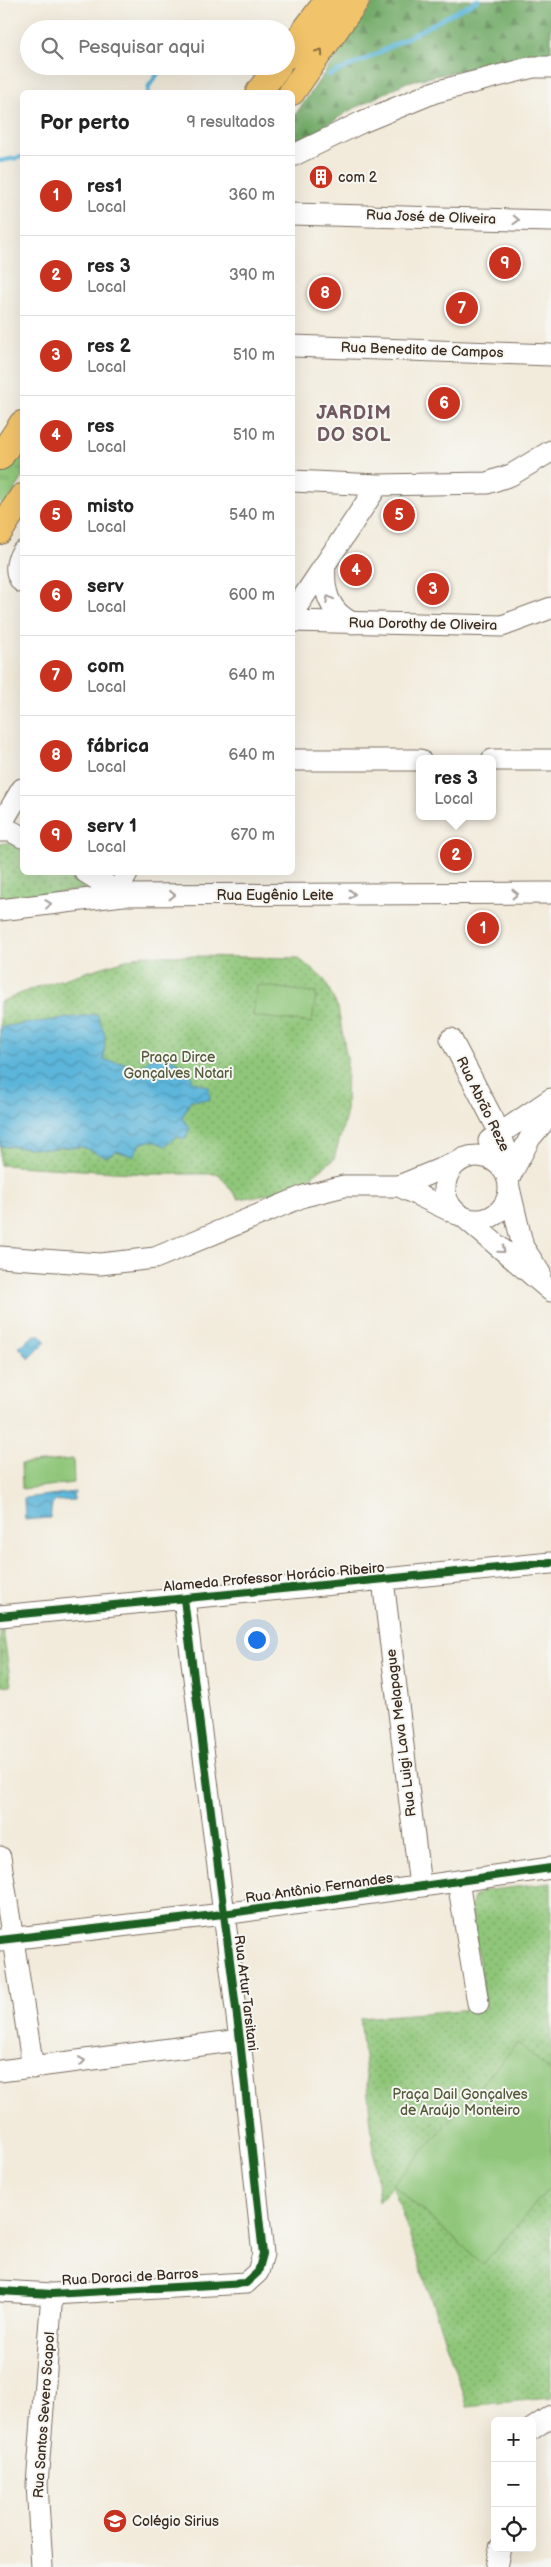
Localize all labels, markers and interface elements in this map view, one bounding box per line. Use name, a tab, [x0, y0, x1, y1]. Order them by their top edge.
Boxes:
search box	[20, 20, 295, 75]
icon: search	[38, 34, 66, 62]
text: Pesquisar aqui	[78, 36, 205, 59]
one-way arrow	[314, 49, 323, 58]
text: Por perto	[40, 110, 130, 135]
text: 9 resultados	[186, 113, 275, 132]
building icon: com 2	[308, 164, 334, 190]
place label: com 2	[338, 169, 378, 186]
text: res1	[87, 175, 122, 198]
text: 1	[53, 186, 59, 205]
text: 360 m	[228, 186, 275, 205]
text: Local	[87, 198, 126, 217]
street label: Rua José de Oliveira	[366, 206, 497, 228]
one-way arrow	[513, 215, 521, 225]
pin: 9	[489, 244, 521, 282]
text: res 3	[87, 255, 131, 278]
text: 2	[51, 266, 61, 285]
text: 390 m	[229, 266, 275, 285]
pin: 8	[309, 274, 341, 312]
text: Local	[87, 278, 126, 297]
pin: 7	[446, 289, 478, 327]
text: res 2	[87, 335, 131, 358]
street label: Rua Benedito de Campos	[340, 339, 504, 361]
text: 3	[51, 346, 61, 365]
text: 510 m	[233, 346, 275, 365]
text: Local	[87, 358, 126, 377]
pin: 6	[428, 384, 460, 422]
district label: JARDIM DO SOL	[316, 402, 392, 447]
text: res	[87, 415, 114, 438]
text: 4	[51, 426, 61, 445]
text: 510 m	[233, 426, 275, 445]
text: Local	[87, 438, 126, 457]
text: misto	[87, 495, 134, 518]
pin: 5	[383, 496, 415, 534]
text: 5	[51, 506, 61, 525]
text: 540 m	[229, 506, 275, 525]
text: Local	[87, 518, 126, 537]
pin: 4	[340, 551, 372, 589]
pin: 3	[417, 570, 449, 608]
text: serv	[87, 575, 124, 598]
text: 6	[51, 586, 61, 605]
text: 600 m	[229, 586, 275, 605]
one-way arrow	[325, 595, 335, 604]
text: Local	[87, 598, 126, 617]
street label: Rua Dorothy de Oliveira	[348, 614, 498, 634]
text: com	[87, 655, 124, 678]
text: 7	[52, 666, 60, 685]
text: 640 m	[229, 666, 275, 685]
text: Local	[87, 678, 126, 697]
text: fábrica	[87, 735, 149, 758]
text: 8	[51, 746, 61, 765]
text: 640 m	[229, 746, 275, 765]
popup	[416, 755, 496, 820]
text: Local	[87, 758, 126, 777]
text: res 3	[434, 767, 478, 790]
text: Local	[434, 790, 473, 809]
text: serv 1	[87, 815, 137, 838]
text: 9	[51, 826, 61, 845]
text: 670 m	[230, 826, 275, 845]
pin: 2	[440, 836, 472, 874]
text: Local	[87, 838, 126, 857]
street label: Rua Eugênio Leite	[217, 887, 333, 904]
one-way arrow	[348, 889, 356, 899]
one-way arrow	[511, 889, 519, 899]
one-way arrow	[168, 890, 176, 900]
one-way arrow	[45, 899, 53, 910]
pin: 1	[467, 909, 499, 947]
park label: Praça Dirce Gonçalves Notari	[124, 1049, 232, 1082]
street label: Rua Abrão Reze	[453, 1054, 513, 1154]
one-way arrow	[496, 1244, 505, 1253]
street label: Alameda Professor Horácio Ribeiro	[163, 1559, 385, 1595]
your location	[244, 1627, 270, 1653]
street label: Rua Luigi Lava Melapague	[382, 1648, 420, 1818]
street label: Rua Antônio Fernandes	[244, 1869, 394, 1907]
street label: Rua Artur Tarsitani	[230, 1934, 262, 2052]
one-way arrow	[78, 2056, 86, 2067]
park label: Praça Dail Gonçalves de Araújo Monteiro	[392, 2086, 528, 2119]
street label: Rua Doraci de Barros	[61, 2265, 199, 2289]
street label: Rua Santos Severo Scapol	[30, 2331, 58, 2499]
map controls	[491, 2417, 536, 2552]
button: +	[491, 2417, 536, 2462]
button: −	[491, 2462, 536, 2507]
button: locate	[491, 2507, 536, 2552]
school or university icon: Colégio Sirius	[102, 2508, 128, 2534]
place label: Colégio Sirius	[132, 2513, 219, 2530]

